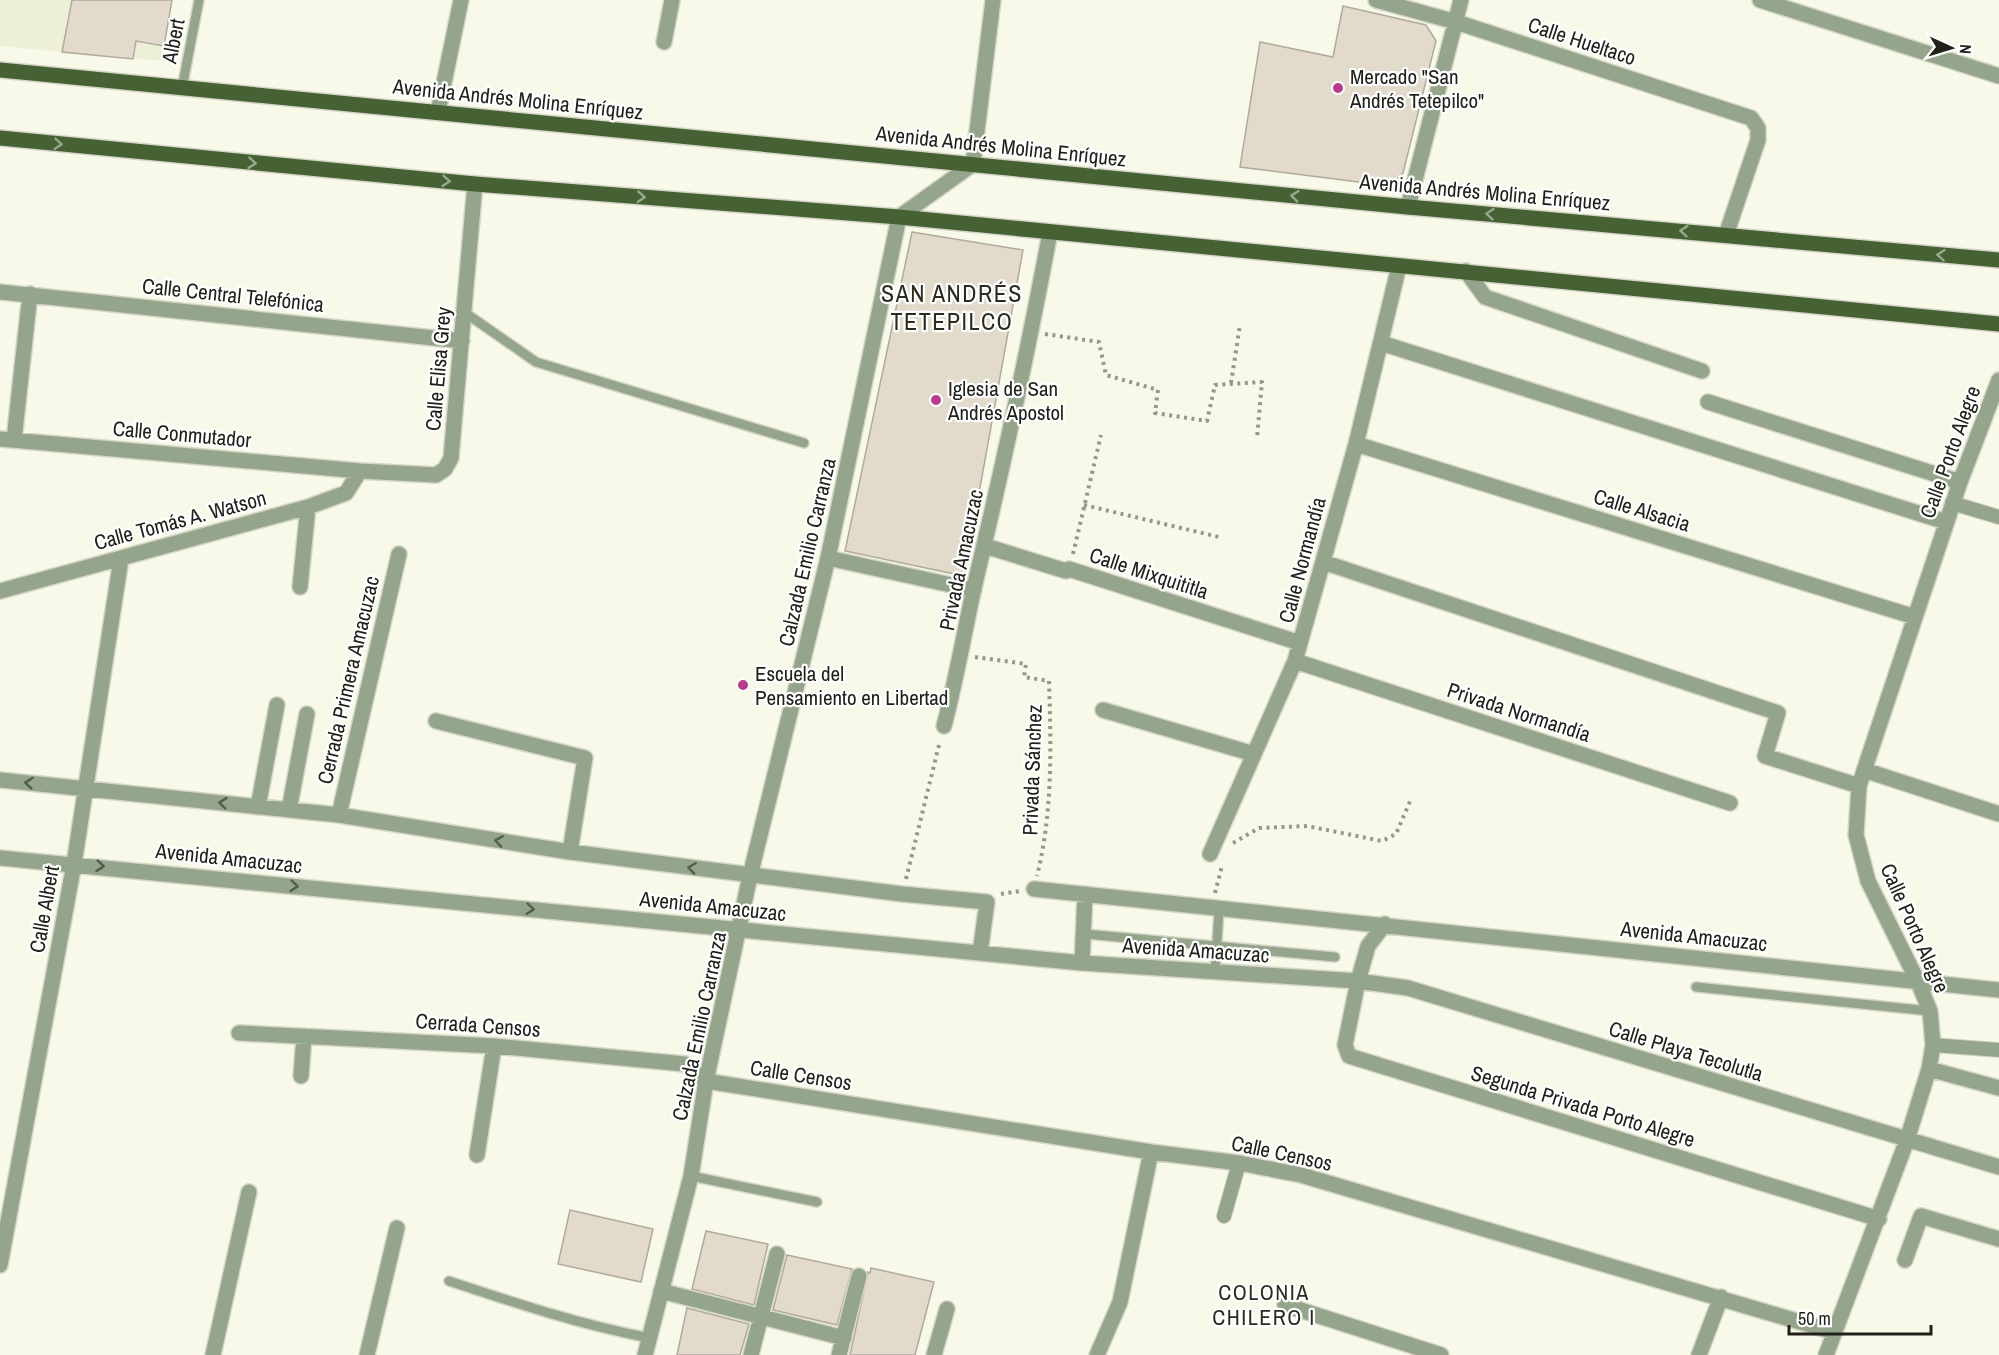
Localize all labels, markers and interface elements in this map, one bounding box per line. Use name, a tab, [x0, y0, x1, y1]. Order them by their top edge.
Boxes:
street label: Calle Hueltaco	[1524, 10, 1640, 72]
street label: Albert	[154, 16, 192, 67]
north arrow	[1921, 18, 1981, 78]
text: N	[1955, 44, 1977, 55]
place label: Mercado "San Andrés Tetepilco"	[1349, 62, 1484, 115]
street label: Avenida Andrés Molina Enríquez	[390, 71, 645, 127]
marker: Mercado "San Andrés Tetepilco"	[1331, 81, 1345, 95]
street label: Avenida Andrés Molina Enríquez	[873, 118, 1128, 174]
one-way arrow	[54, 137, 63, 150]
one-way arrow	[248, 156, 257, 169]
street label: Avenida Andrés Molina Enríquez	[1357, 167, 1612, 217]
one-way arrow	[442, 174, 451, 187]
one-way arrow	[636, 190, 645, 203]
one-way arrow	[1291, 190, 1300, 203]
one-way arrow	[1485, 208, 1494, 221]
one-way arrow	[1679, 225, 1688, 238]
one-way arrow	[1936, 249, 1945, 262]
street label: Calle Central Telefónica	[141, 271, 326, 319]
district label: SAN ANDRÉS TETEPILCO	[881, 277, 1023, 337]
street label: Calle Elisa Grey	[418, 305, 458, 432]
place label: Iglesia de San Andrés Apostol	[947, 374, 1064, 427]
street label: Calle Porto Alegre	[1913, 382, 1987, 522]
marker: Iglesia de San Andrés Apostol	[929, 393, 943, 407]
street label: Calle Conmutador	[112, 414, 253, 455]
street label: Calzada Emilio Carranza	[771, 455, 843, 649]
street label: Calle Alsacia	[1590, 482, 1694, 539]
street label: Calle Tomás A. Watson	[91, 483, 269, 557]
street label: Privada Amacuzac	[932, 487, 990, 633]
street label: Calle Normandía	[1271, 493, 1333, 626]
street label: Calle Mixquititla	[1086, 540, 1213, 606]
street label: Cerrada Primera Amacuzac	[310, 573, 386, 787]
place label: Escuela del Pensamiento en Libertad	[755, 659, 948, 712]
street label: Privada Normandía	[1444, 675, 1595, 749]
marker: Escuela del Pensamiento en Libertad	[736, 678, 750, 692]
street label: Privada Sánchez	[1015, 704, 1049, 836]
one-way arrow	[24, 777, 33, 790]
one-way arrow	[218, 797, 227, 810]
one-way arrow	[495, 835, 504, 847]
street label: Avenida Amacuzac	[153, 836, 304, 880]
one-way arrow	[96, 859, 105, 872]
street label: Calle Porto Alegre	[1874, 859, 1956, 997]
one-way arrow	[688, 862, 697, 875]
street label: Calle Albert	[22, 863, 66, 955]
one-way arrow	[290, 879, 299, 892]
street label: Avenida Amacuzac	[637, 884, 788, 928]
one-way arrow	[525, 902, 535, 915]
street label: Avenida Amacuzac	[1618, 914, 1769, 958]
street label: Calzada Emilio Carranza	[665, 928, 733, 1123]
street label: Avenida Amacuzac	[1121, 930, 1270, 970]
street label: Cerrada Censos	[414, 1006, 542, 1044]
street label: Calle Playa Tecolutla	[1605, 1014, 1767, 1088]
street label: Calle Censos	[748, 1053, 854, 1097]
street label: Segunda Privada Porto Alegre	[1468, 1058, 1698, 1154]
street label: Calle Censos	[1229, 1128, 1335, 1178]
district label: COLONIA CHILERO I	[1212, 1277, 1316, 1332]
scale bar	[1789, 1298, 1932, 1336]
text: 50 m	[1798, 1306, 1831, 1331]

